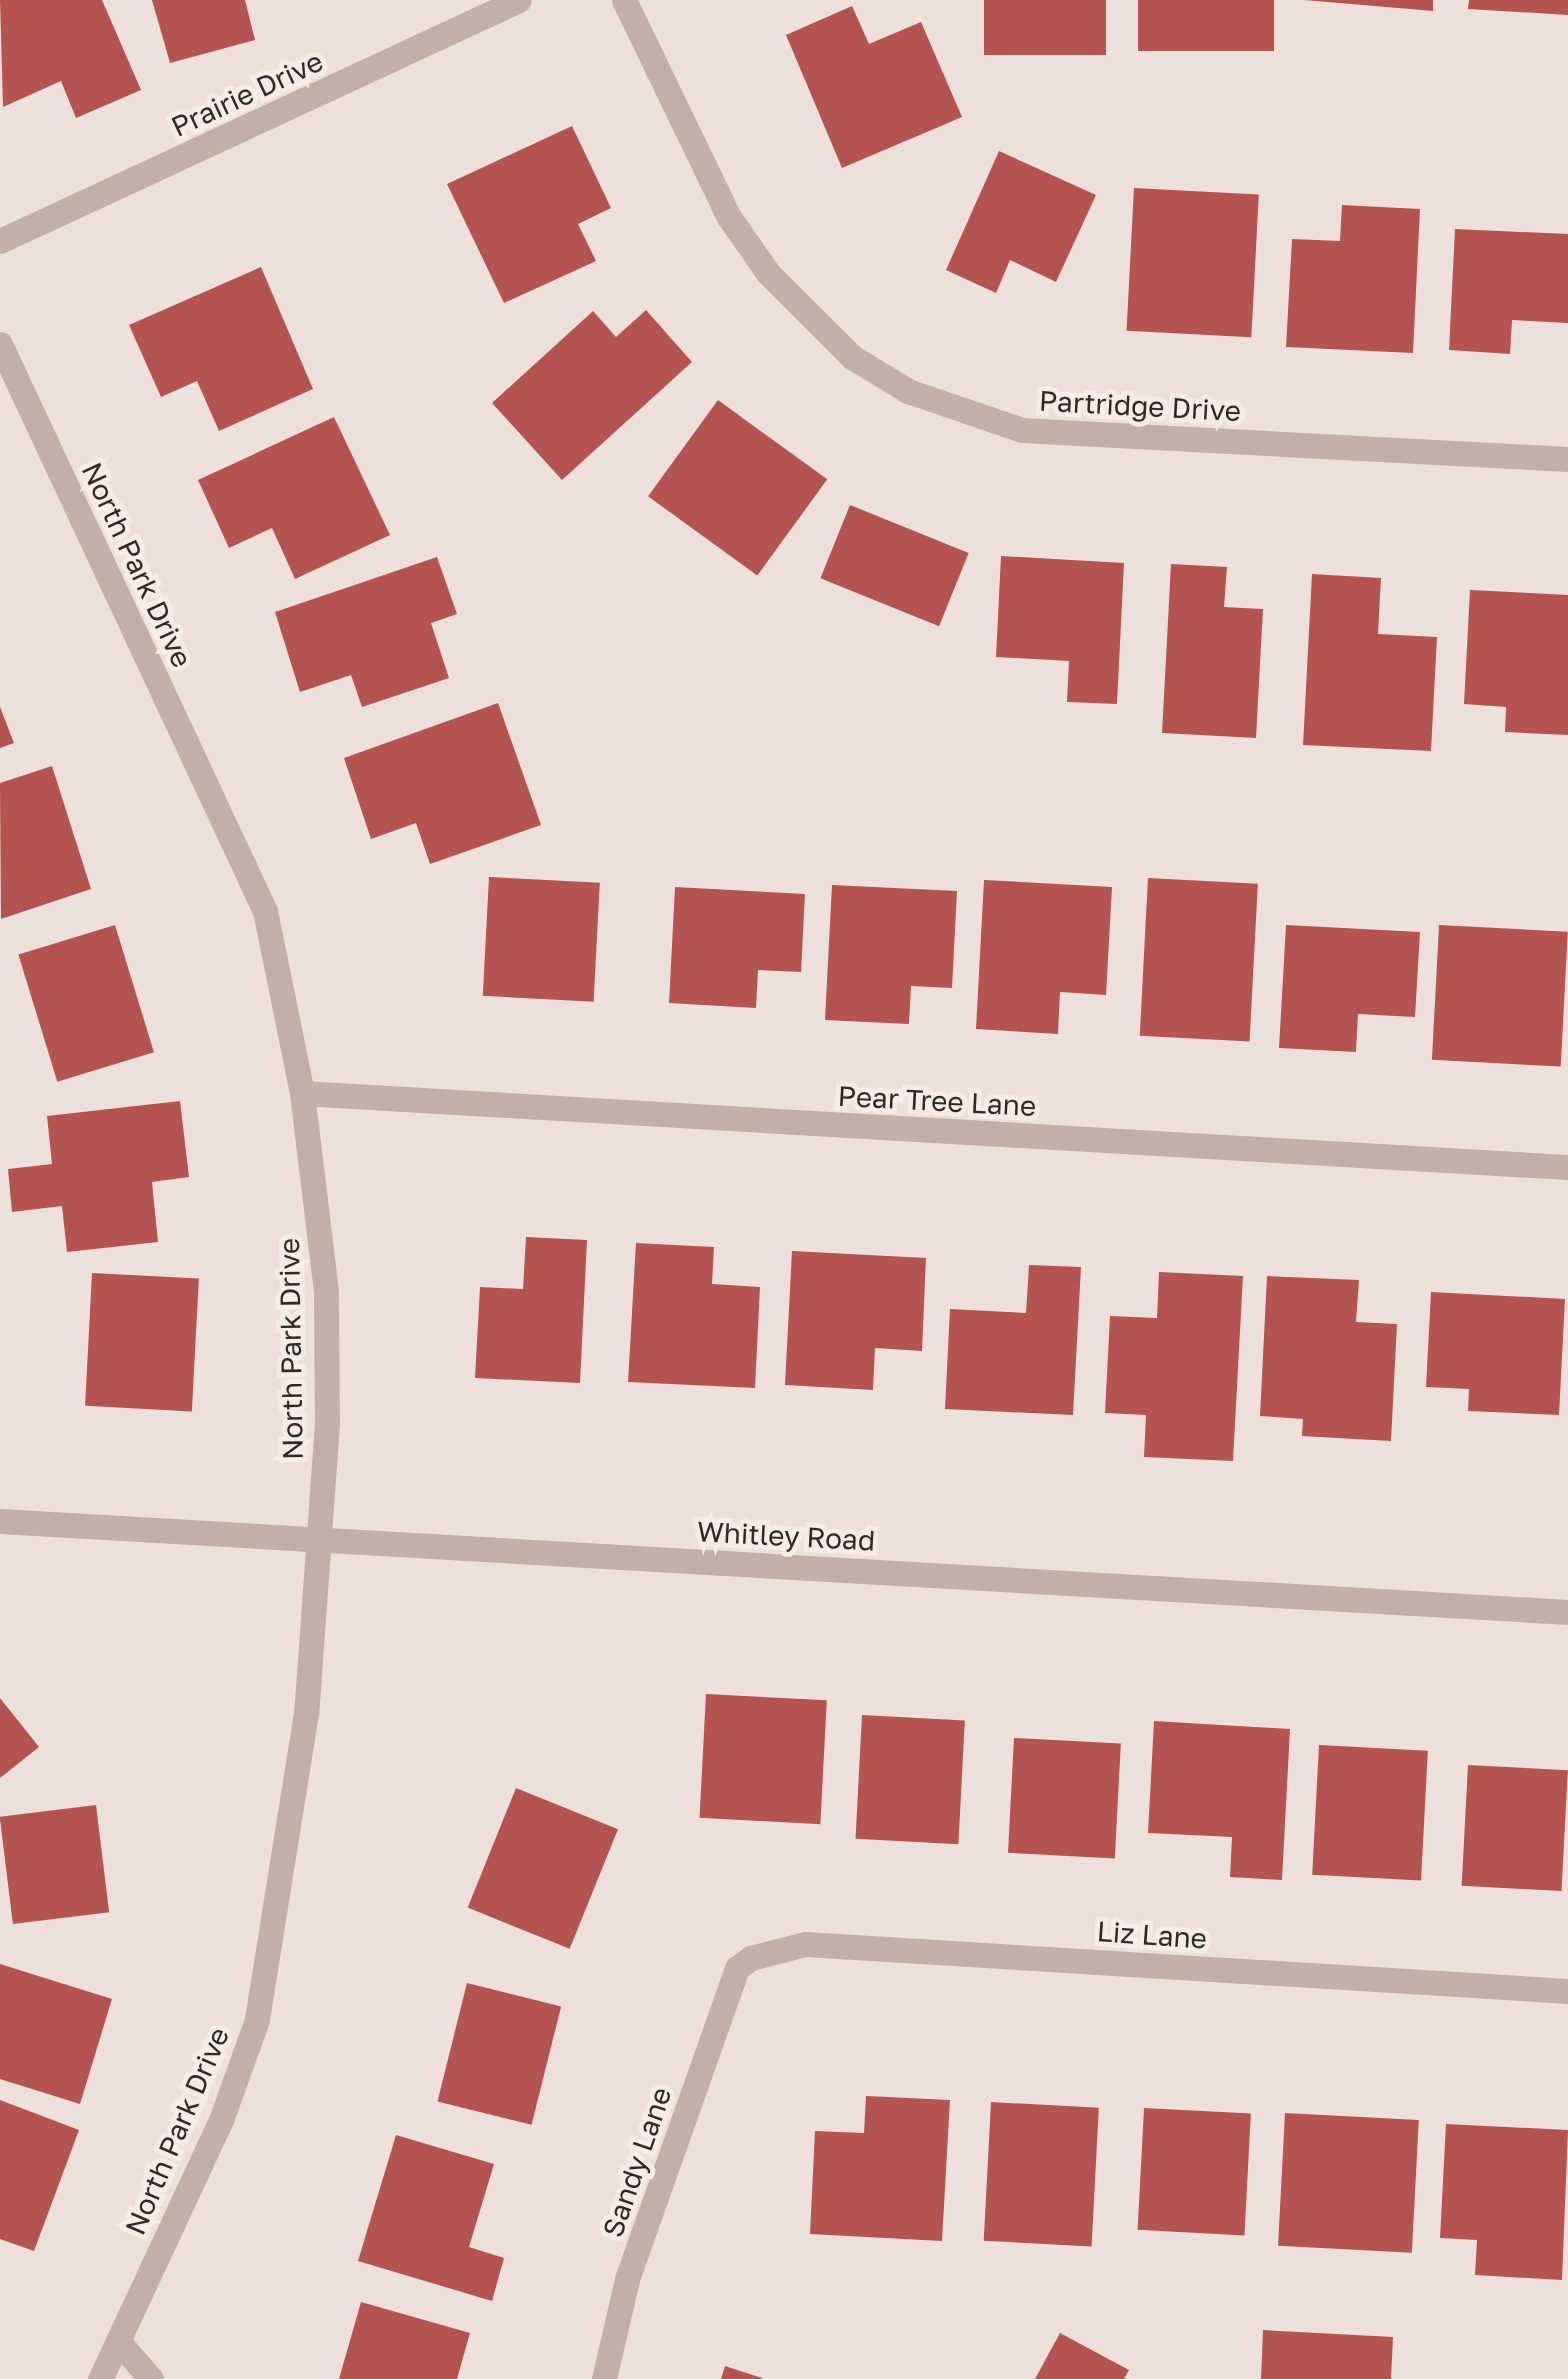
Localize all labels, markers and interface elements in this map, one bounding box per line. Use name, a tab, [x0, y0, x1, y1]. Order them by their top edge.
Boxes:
street label: Prairie Drive	[166, 44, 328, 144]
street label: Partridge Drive	[1038, 384, 1242, 428]
street label: North Park Drive	[75, 457, 199, 673]
street label: Pear Tree Lane	[837, 1079, 1037, 1123]
street label: North Park Drive	[272, 1238, 310, 1460]
street label: Whitley Road	[696, 1515, 876, 1557]
street label: Liz Lane	[1096, 1914, 1208, 1956]
street label: North Park Drive	[118, 2022, 236, 2240]
street label: Sandy Lane	[596, 2083, 678, 2241]

